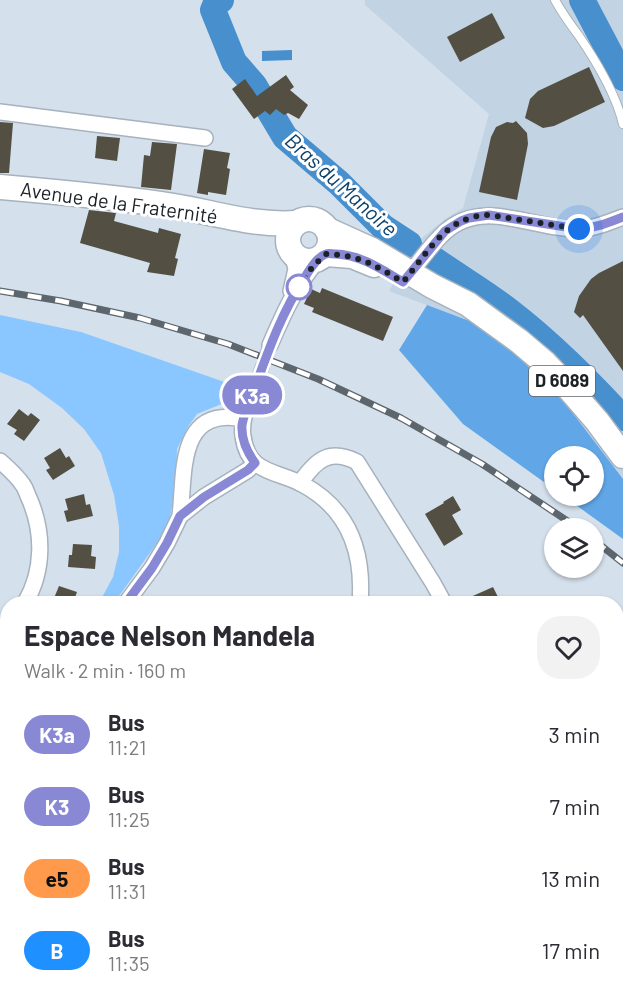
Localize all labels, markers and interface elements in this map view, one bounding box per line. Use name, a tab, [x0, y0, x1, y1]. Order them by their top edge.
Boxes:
water label: Bras du Manoire	[281, 127, 403, 241]
street label: Avenue de la Fraternité	[19, 176, 219, 228]
your location	[564, 214, 594, 244]
unlabelled marker	[286, 274, 312, 300]
road number: D 6089	[529, 366, 595, 396]
line badge: K3a	[218, 376, 286, 414]
text: K3a	[234, 383, 270, 408]
map controls	[544, 446, 604, 578]
button: locate	[544, 446, 604, 506]
button: layers	[544, 518, 604, 578]
button: heart	[537, 616, 600, 679]
text: Espace Nelson Mandela	[24, 618, 315, 652]
text: Walk · 2 min · 160 m	[24, 658, 186, 682]
text: Bus	[108, 709, 145, 735]
text: 3 min	[549, 721, 600, 747]
text: K3a	[39, 722, 75, 747]
text: 11:21	[108, 735, 146, 759]
text: Bus	[108, 781, 145, 807]
text: 7 min	[550, 793, 600, 819]
text: K3	[45, 794, 69, 819]
text: 11:25	[108, 807, 150, 831]
text: Bus	[108, 853, 145, 879]
text: 13 min	[541, 865, 600, 891]
text: e5	[46, 866, 68, 891]
text: 11:31	[108, 879, 146, 903]
text: Bus	[108, 925, 145, 951]
text: 17 min	[542, 937, 600, 963]
text: B	[50, 938, 64, 963]
text: 11:35	[108, 951, 149, 975]

